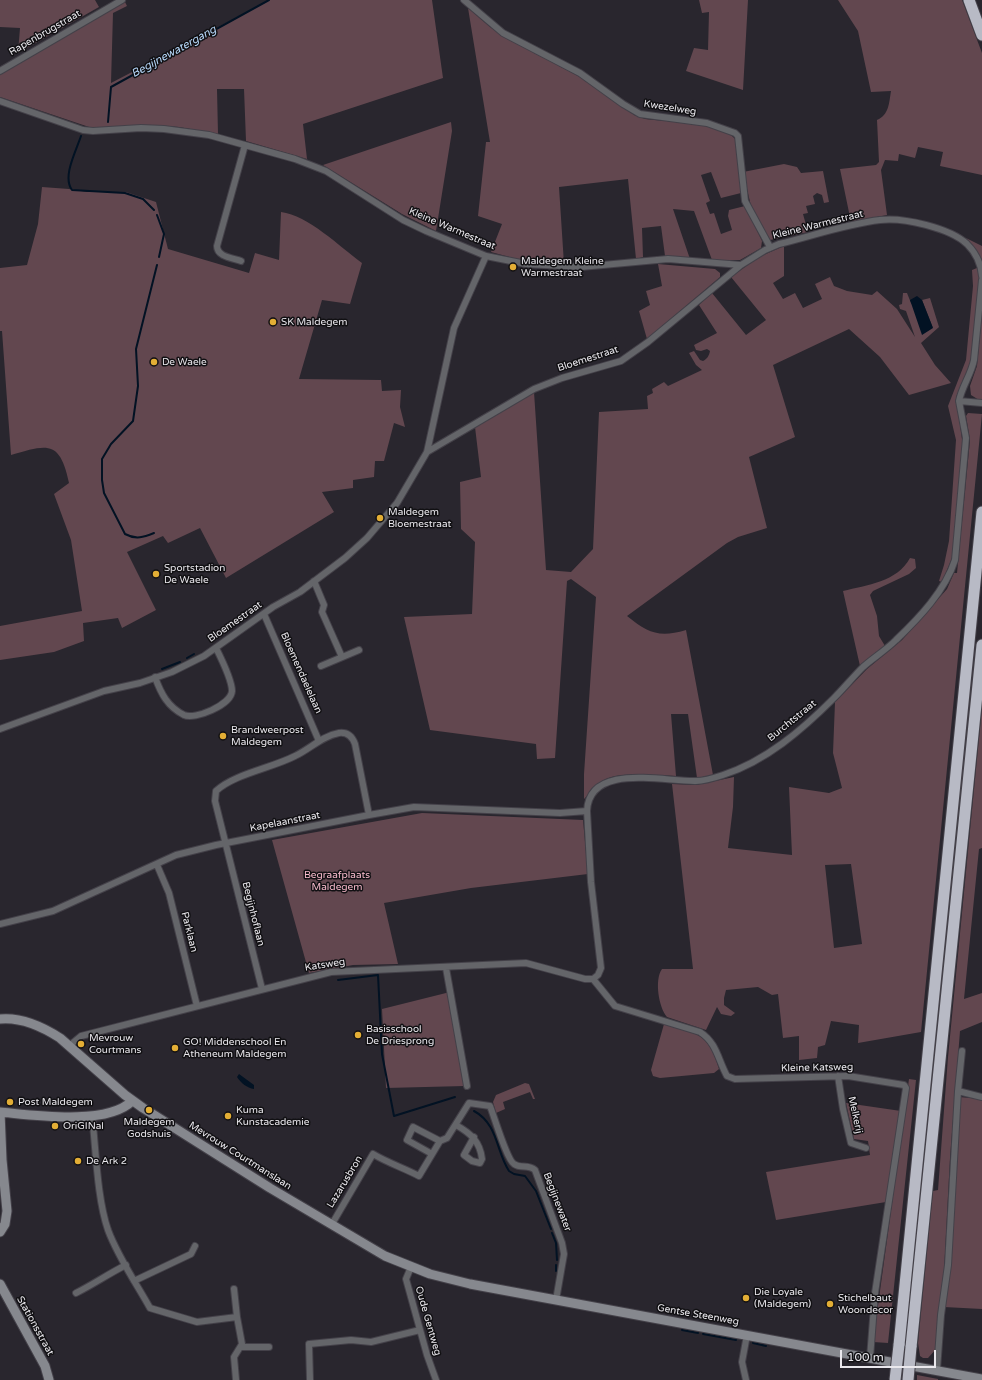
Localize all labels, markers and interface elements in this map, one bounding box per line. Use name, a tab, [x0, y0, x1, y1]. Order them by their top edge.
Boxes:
street label: Rapenbrugstraat	[7, 8, 83, 58]
water label: Begijnewatergang	[129, 23, 219, 81]
street label: Kwezelweg	[643, 98, 697, 118]
street label: Kleine Warmestraat	[407, 205, 497, 253]
street label: Kleine Warmestraat	[771, 208, 865, 242]
place label: Maldegem Kleine Warmestraat	[521, 255, 604, 278]
marker: Maldegem Kleine Warmestraat	[508, 262, 518, 272]
place label: SK Maldegem	[281, 316, 347, 328]
marker: SK Maldegem	[268, 317, 278, 327]
street label: Bloemestraat	[556, 344, 620, 374]
place label: De Waele	[162, 356, 207, 368]
marker: De Waele	[149, 357, 159, 367]
place label: Maldegem Bloemestraat	[388, 506, 451, 530]
marker: Maldegem Bloemestraat	[375, 513, 385, 523]
place label: Sportstadion De Waele	[164, 562, 225, 586]
marker: Sportstadion De Waele	[151, 569, 161, 579]
street label: Bloemestraat	[206, 599, 264, 645]
street label: Bloemendaelelaan	[278, 631, 324, 715]
street label: Burchtstraat	[765, 698, 819, 744]
place label: Brandweerpost Maldegem	[231, 724, 304, 748]
marker: Brandweerpost Maldegem	[218, 731, 228, 741]
street label: Kapelaanstraat	[249, 809, 321, 835]
park label: Begraafplaats Maldegem	[304, 869, 370, 892]
street label: Begijnhoflaan	[239, 881, 267, 947]
street label: Parklaan	[178, 911, 200, 953]
street label: Katsweg	[304, 956, 346, 974]
place label: Basisschool De Driesprong	[366, 1023, 434, 1046]
marker: Basisschool De Driesprong	[353, 1030, 363, 1040]
place label: Mevrouw Courtmans	[89, 1032, 141, 1056]
place label: GO! Middenschool En Atheneum Maldegem	[183, 1036, 286, 1060]
marker: Mevrouw Courtmans	[76, 1039, 86, 1049]
marker: GO! Middenschool En Atheneum Maldegem	[170, 1043, 180, 1053]
street label: Kleine Katsweg	[781, 1061, 853, 1075]
street label: Melkerij	[845, 1095, 865, 1135]
place label: Post Maldegem	[18, 1096, 93, 1108]
marker: Post Maldegem	[5, 1097, 15, 1107]
place label: Kuma Kunstacademie	[236, 1104, 309, 1128]
marker: Maldegem Godshuis	[144, 1105, 154, 1115]
marker: Kuma Kunstacademie	[223, 1111, 233, 1121]
place label: Maldegem Godshuis	[124, 1116, 174, 1140]
street label: Mevrouw Courtmanslaan	[186, 1119, 294, 1193]
place label: OriGINal	[63, 1120, 104, 1132]
marker: OriGINal	[50, 1121, 60, 1131]
street label: Lazarusbron	[325, 1154, 365, 1210]
place label: De Ark 2	[86, 1155, 127, 1167]
marker: De Ark 2	[73, 1156, 83, 1166]
street label: Begijnewater	[540, 1171, 574, 1233]
street label: Oude Gentweg	[412, 1285, 444, 1357]
place label: Die Loyale (Maldegem)	[754, 1286, 811, 1310]
place label: Stichelbaut Woondecor	[838, 1292, 893, 1316]
marker: Die Loyale (Maldegem)	[741, 1293, 751, 1303]
street label: Stationsstraat	[14, 1294, 56, 1358]
marker: Stichelbaut Woondecor	[825, 1299, 835, 1309]
street label: Gentse Steenweg	[656, 1302, 740, 1328]
scale bar	[842, 1342, 938, 1368]
text: 100 m	[847, 1350, 884, 1364]

